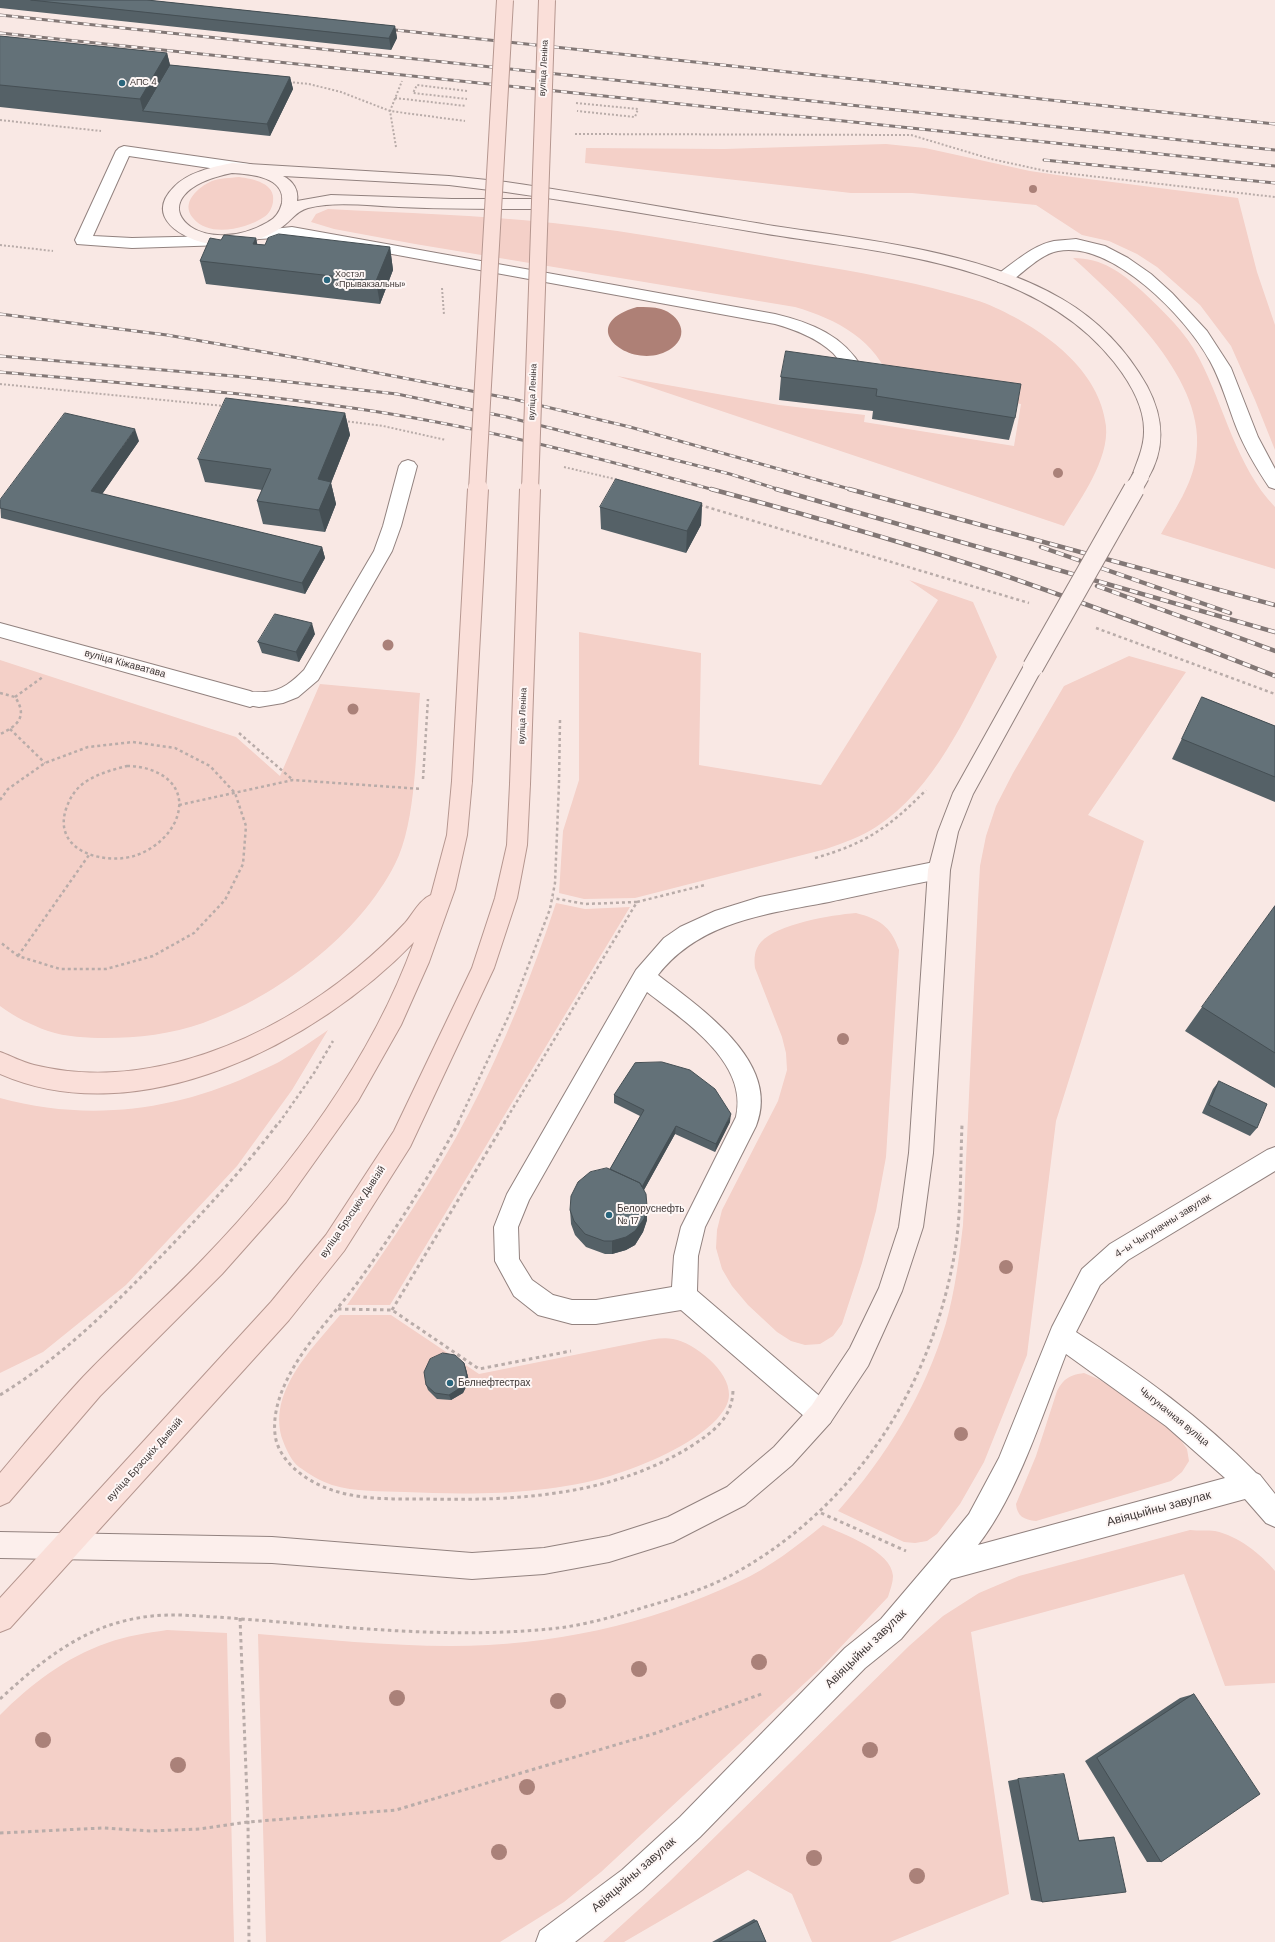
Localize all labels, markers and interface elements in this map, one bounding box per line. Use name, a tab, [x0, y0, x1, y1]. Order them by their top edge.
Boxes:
street label: вуліца Леніна	[537, 39, 551, 97]
marker: АПС 4	[117, 78, 127, 88]
place label: АПС 4	[130, 78, 157, 88]
place label: Хостэл «Прывакзальны»	[335, 270, 405, 291]
marker: Хостэл «Прывакзальны»	[322, 275, 332, 285]
street label: вуліца Леніна	[527, 364, 539, 420]
street label: вуліца Кіжаватава	[83, 647, 167, 681]
street label: вуліца Леніна	[517, 688, 529, 744]
street label: вуліца Брэсцкіх Дывізій	[318, 1164, 388, 1260]
street label: 4-ы Чыгуначны завулак	[1113, 1191, 1213, 1261]
place label: Белоруснефть № 17	[617, 1203, 685, 1226]
marker: Белоруснефть № 17	[604, 1210, 614, 1220]
place label: Белнефтестрах	[458, 1377, 530, 1389]
marker: Белнефтестрах	[445, 1378, 455, 1388]
street label: Чыгуначная вуліца	[1136, 1385, 1212, 1449]
street label: вуліца Брэсцкіх Дывізій	[104, 1416, 186, 1504]
street label: Авіяцыйны завулак	[1105, 1488, 1213, 1530]
street label: Авіяцыйны завулак	[822, 1607, 910, 1691]
street label: Авіяцыйны завулак	[589, 1834, 679, 1916]

